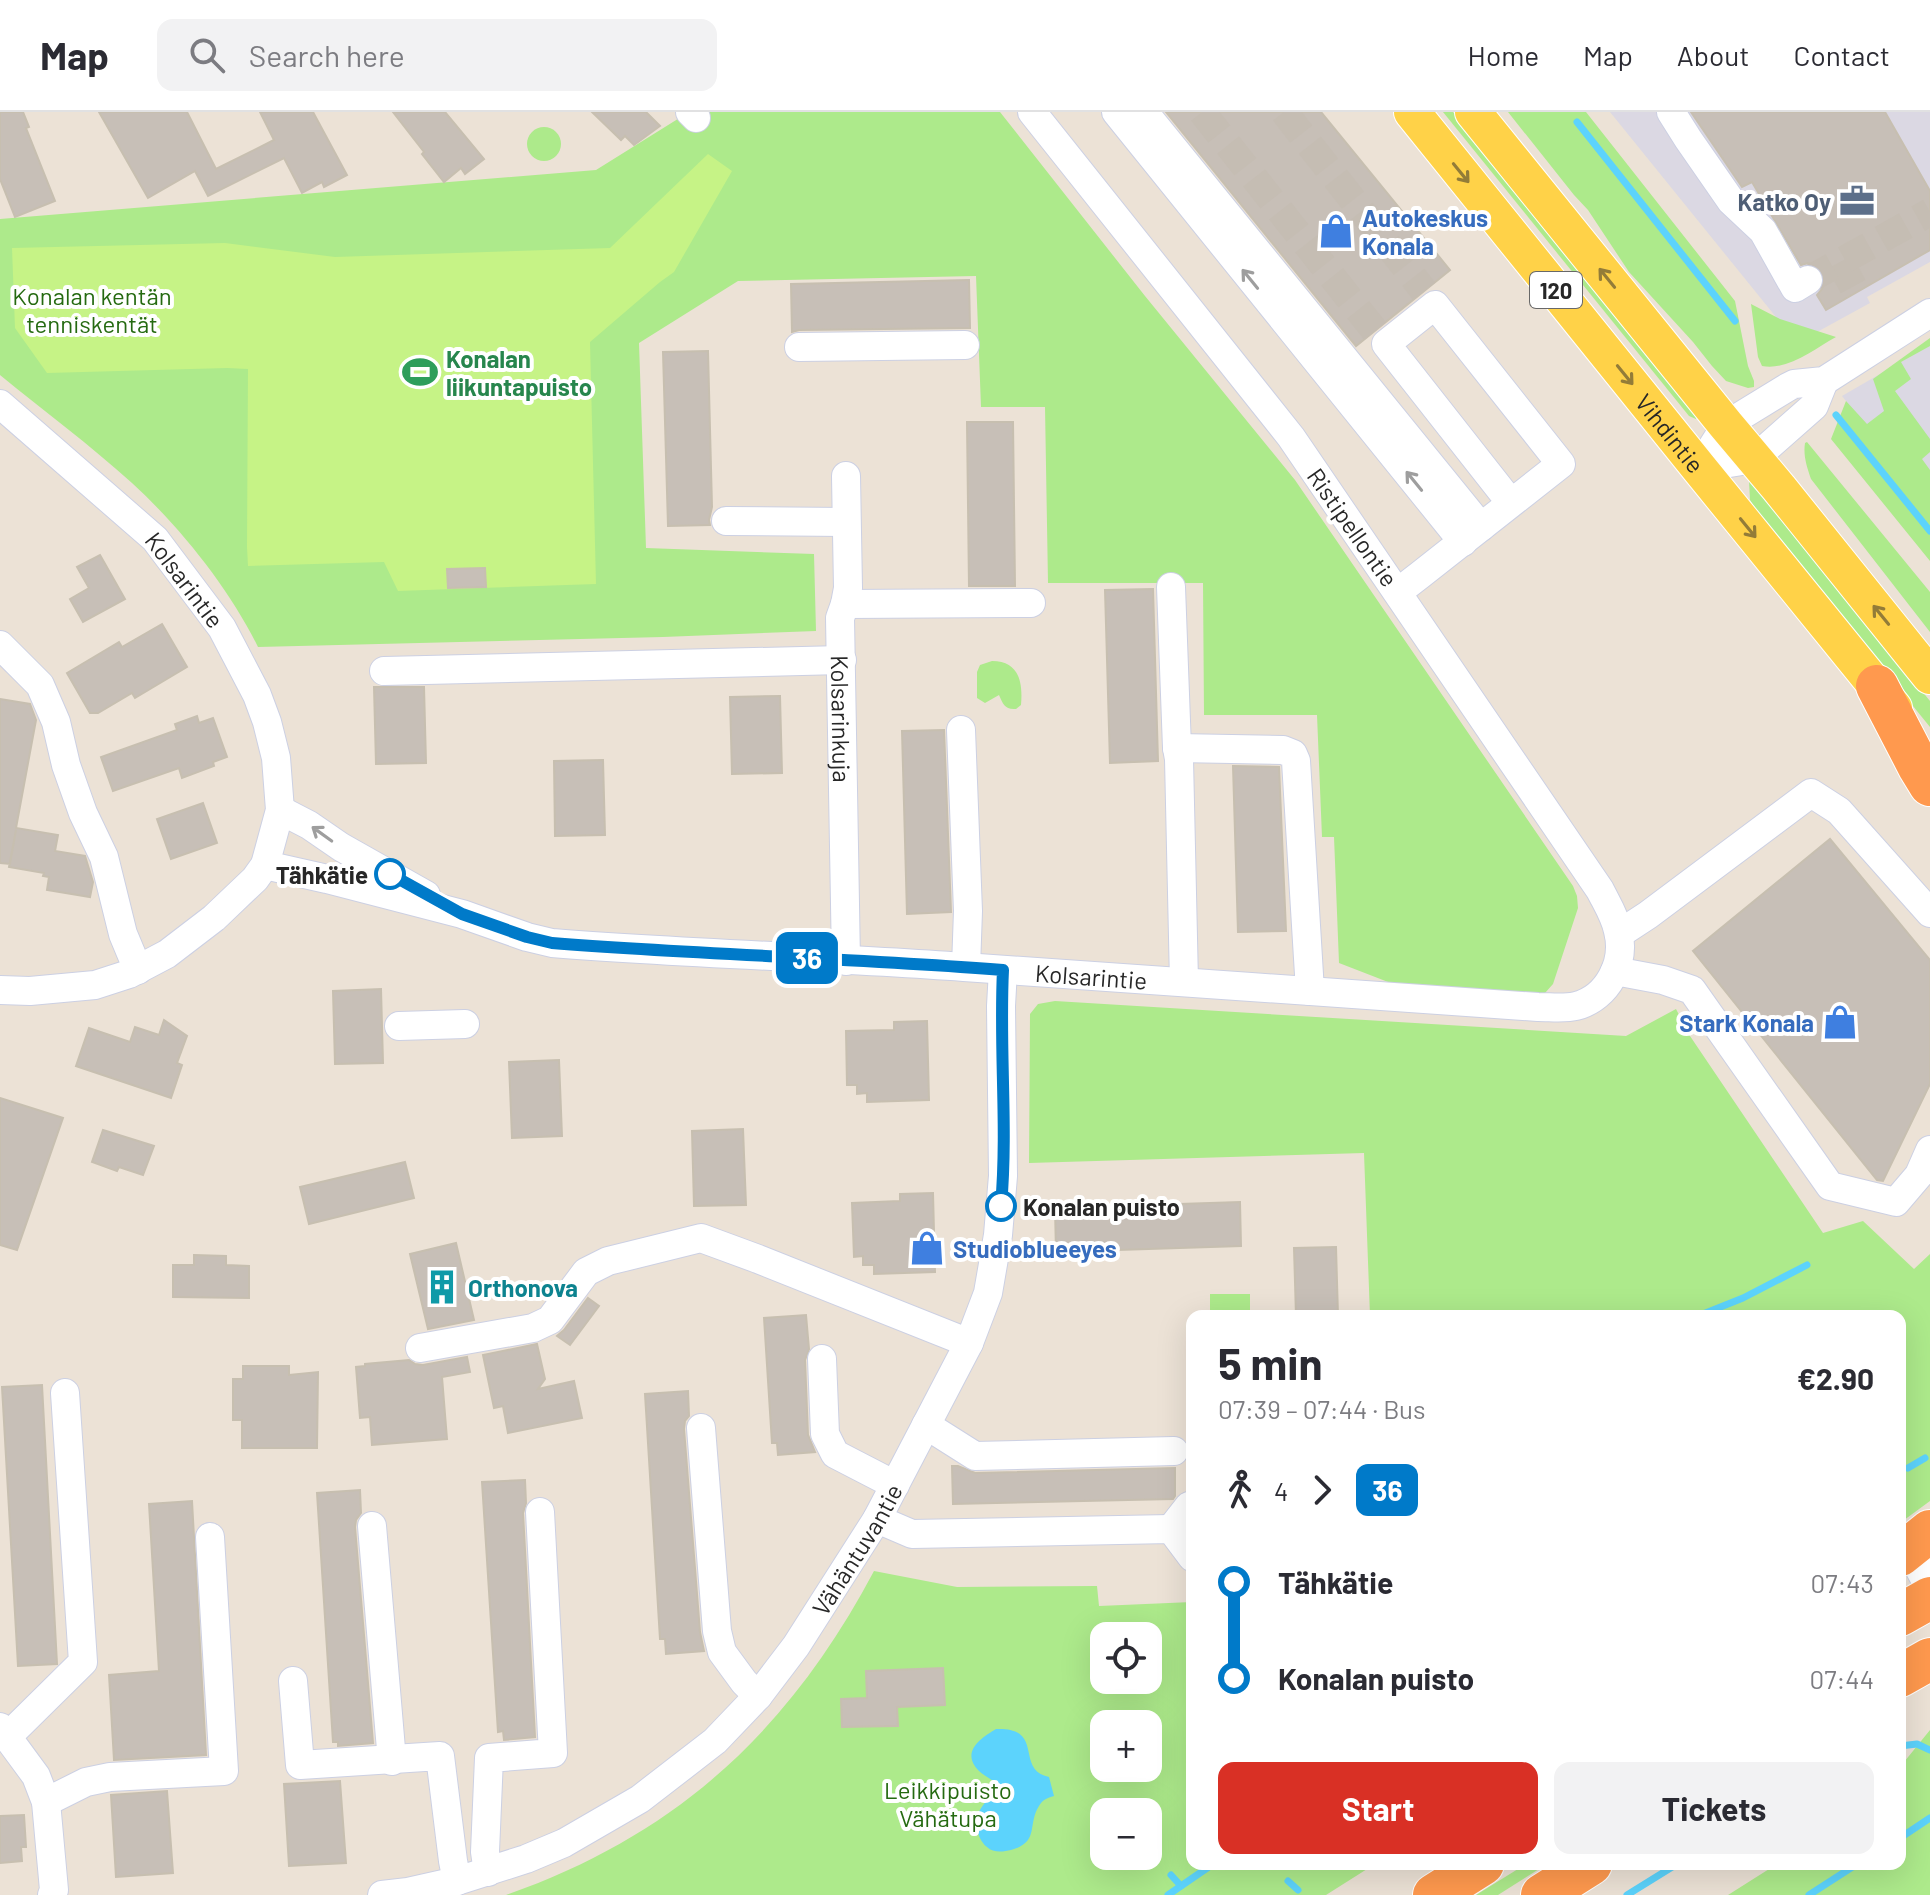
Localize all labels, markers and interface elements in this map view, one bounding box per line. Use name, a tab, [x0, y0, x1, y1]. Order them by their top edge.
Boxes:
search box	[157, 19, 717, 91]
text: Map	[40, 32, 109, 78]
icon: search	[185, 33, 229, 77]
text: Search here	[249, 37, 405, 73]
text: Home	[1468, 38, 1539, 72]
text: Map	[1583, 38, 1633, 72]
text: About	[1677, 38, 1749, 72]
text: Contact	[1793, 38, 1890, 72]
one-way arrow	[1453, 162, 1470, 183]
office icon: Katko Oy	[1838, 182, 1876, 220]
place label: Katko Oy	[1738, 187, 1831, 216]
place label: Autokeskus Konala	[1362, 203, 1488, 260]
shop icon: Autokeskus Konala	[1317, 212, 1355, 250]
one-way arrow	[1598, 268, 1616, 289]
one-way arrow	[1242, 269, 1259, 290]
road number: 120	[1530, 272, 1582, 308]
park label: Konalan kentän tenniskentät	[12, 281, 172, 338]
place label: Konalan liikuntapuisto	[446, 344, 592, 401]
sports icon: Konalan liikuntapuisto	[401, 353, 439, 391]
one-way arrow	[1616, 364, 1633, 385]
street label: Vihdintie	[1630, 387, 1711, 478]
street label: Ristipellontie	[1302, 462, 1404, 592]
one-way arrow	[1406, 470, 1424, 491]
one-way arrow	[1739, 518, 1757, 538]
street label: Kolsarintie	[140, 526, 231, 633]
one-way arrow	[1872, 605, 1890, 626]
street label: Kolsarinkuja	[826, 655, 857, 783]
one-way arrow	[311, 826, 333, 842]
marker: Tähkätie	[375, 859, 405, 889]
place label: Tähkätie	[276, 860, 368, 889]
line badge: 36	[771, 932, 843, 984]
text: 36	[792, 941, 822, 975]
street label: Kolsarintie	[1034, 957, 1148, 994]
shop icon: Stark Konala	[1821, 1003, 1859, 1041]
place label: Stark Konala	[1679, 1008, 1814, 1037]
marker: Konalan puisto	[986, 1191, 1016, 1221]
place label: Konalan puisto	[1023, 1192, 1180, 1221]
shop icon: Studioblueeyes	[908, 1229, 946, 1267]
place label: Studioblueeyes	[953, 1234, 1117, 1263]
building icon: Orthonova	[423, 1268, 461, 1306]
place label: Orthonova	[468, 1273, 578, 1302]
text: 5 min	[1218, 1336, 1323, 1389]
text: €2.90	[1797, 1360, 1874, 1396]
text: 07:39 – 07:44 · Bus	[1218, 1393, 1426, 1424]
icon: walk	[1218, 1468, 1262, 1512]
icon: forward	[1300, 1468, 1344, 1512]
text: 36	[1372, 1473, 1402, 1507]
text: 4	[1274, 1475, 1288, 1506]
street label: Vähäntuvantie	[805, 1478, 908, 1620]
text: Tähkätie	[1278, 1564, 1393, 1600]
text: 07:43	[1810, 1567, 1874, 1598]
map controls	[1090, 1622, 1162, 1870]
button: locate	[1090, 1622, 1162, 1694]
text: Konalan puisto	[1278, 1660, 1474, 1696]
text: 07:44	[1810, 1663, 1874, 1694]
button: +	[1090, 1710, 1162, 1782]
button: Start	[1218, 1762, 1538, 1854]
button: Tickets	[1554, 1762, 1874, 1854]
park label: Leikkipuisto Vähätupa	[884, 1775, 1012, 1832]
button: −	[1090, 1798, 1162, 1870]

